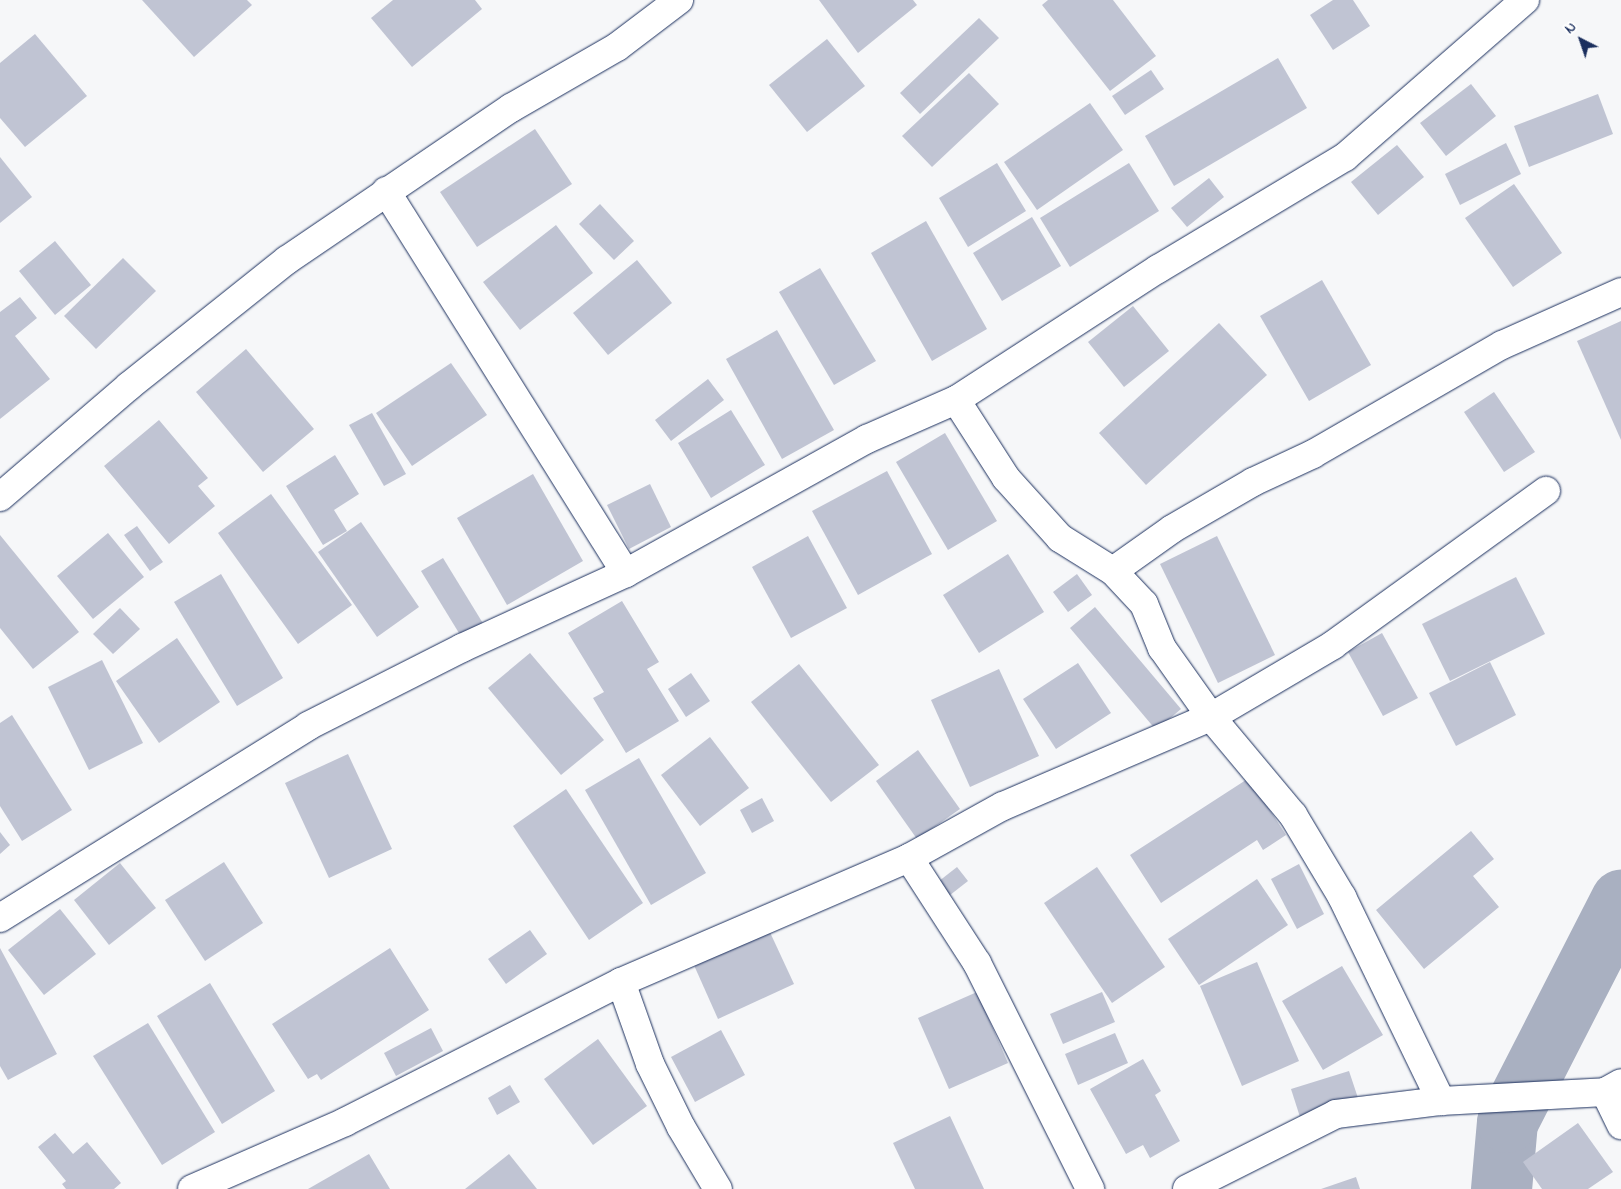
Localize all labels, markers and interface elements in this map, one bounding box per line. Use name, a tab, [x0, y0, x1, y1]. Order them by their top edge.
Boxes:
north arrow	[1556, 15, 1606, 65]
text: N	[1560, 17, 1581, 39]

